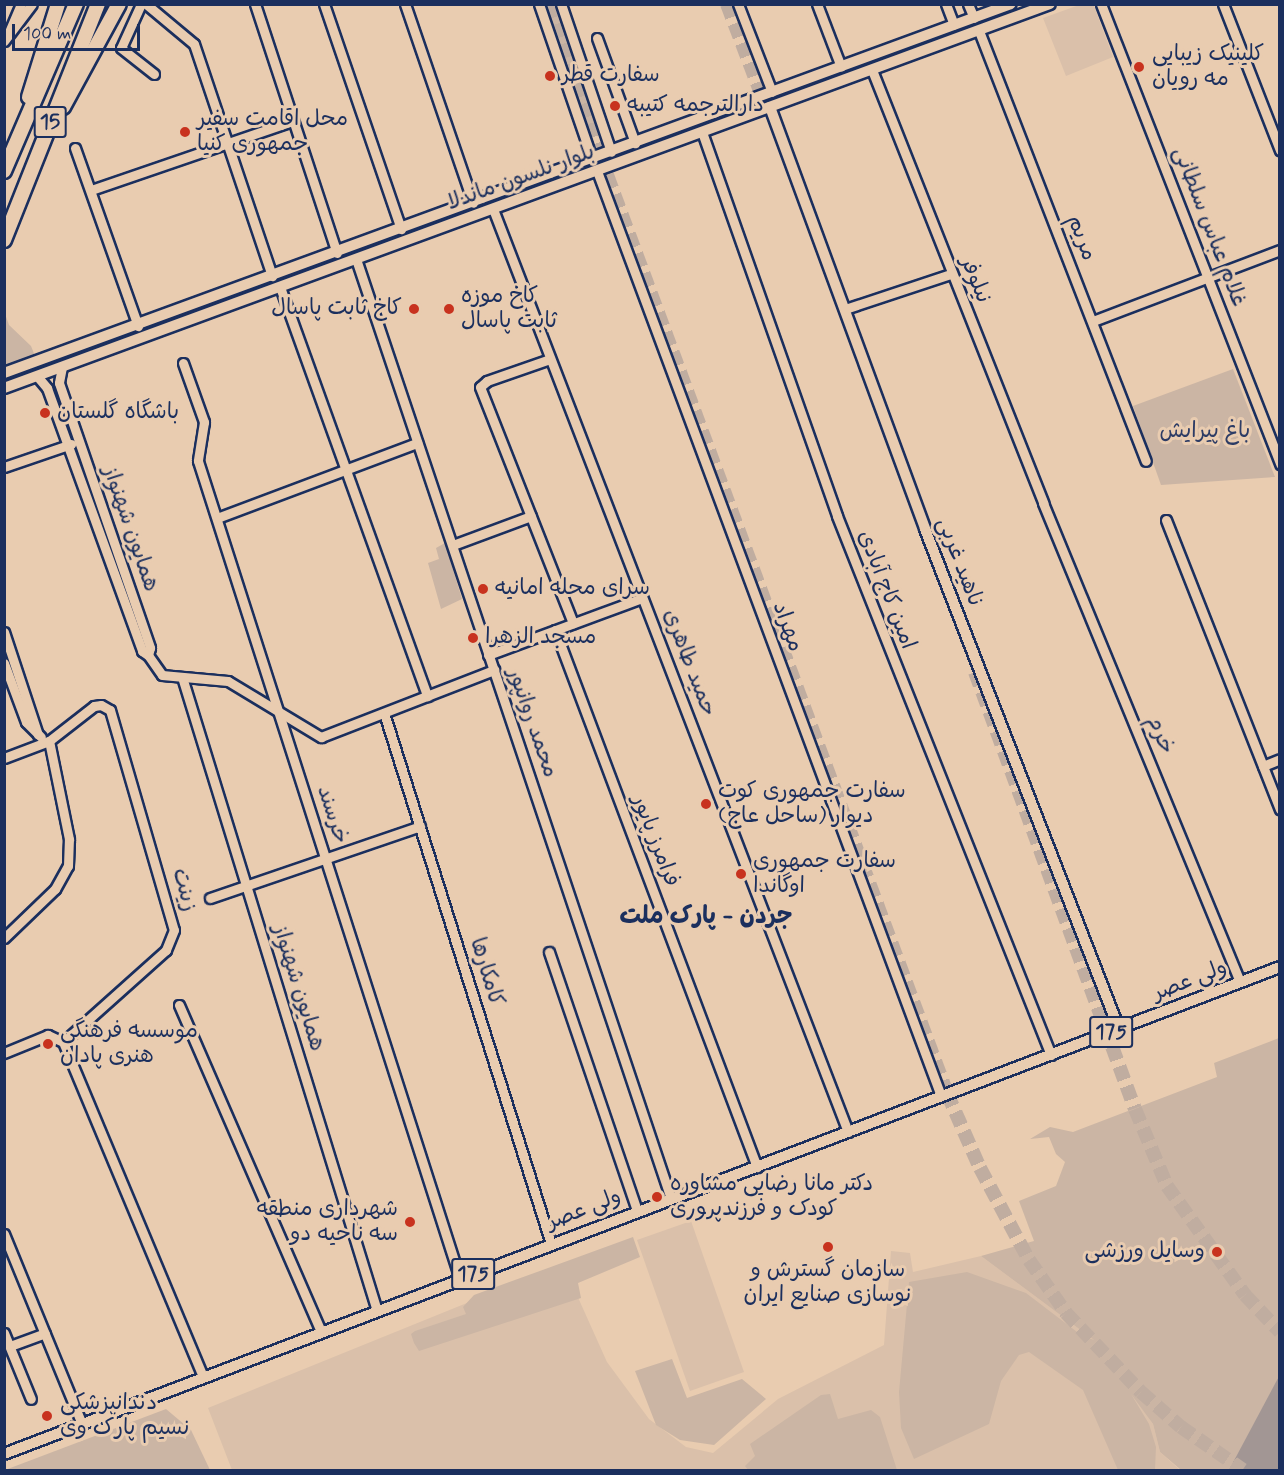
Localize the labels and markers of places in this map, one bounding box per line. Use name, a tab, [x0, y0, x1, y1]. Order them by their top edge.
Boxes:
place label: کلینیک زیبایی مه رویان	[1152, 41, 1264, 92]
marker: کلینیک زیبایی مه رویان	[1130, 58, 1148, 76]
place label: سفارت قطر	[562, 63, 660, 89]
marker: سفارت قطر	[543, 69, 557, 83]
place label: دارالترجمه کتیبه	[627, 93, 764, 119]
marker: دارالترجمه کتیبه	[608, 99, 622, 113]
place label: محل اقامت سفیر جمهوری کنیا	[197, 106, 348, 158]
marker: محل اقامت سفیر جمهوری کنیا	[178, 125, 192, 139]
place label: کاخ موزه ثابت پاسال	[461, 283, 557, 334]
place label: کاخ ثابت پاسال	[271, 296, 402, 322]
marker: کاخ ثابت پاسال	[407, 302, 421, 316]
marker: کاخ موزه ثابت پاسال	[442, 302, 456, 316]
place label: باشگاه گلستان	[57, 400, 179, 426]
marker: باشگاه گلستان	[38, 406, 52, 420]
place label: سرای محله امانیه	[495, 576, 650, 602]
marker: سرای محله امانیه	[476, 582, 490, 596]
place label: مسجد الزهرا	[485, 625, 596, 651]
marker: مسجد الزهرا	[466, 631, 480, 645]
place label: سفارت جمهوری کوت دیوار (ساحل عاج)	[718, 778, 906, 830]
marker: سفارت جمهوری کوت دیوار (ساحل عاج)	[699, 797, 713, 811]
place label: سفارت جمهوری اوگاندا	[753, 848, 896, 900]
marker: سفارت جمهوری اوگاندا	[734, 867, 748, 881]
place label: موسسه فرهنگی هنری پادان	[60, 1018, 198, 1070]
marker: موسسه فرهنگی هنری پادان	[41, 1037, 55, 1051]
place label: دکتر مانا رضایی مشاوره کودک و فرزندپروری	[670, 1171, 873, 1222]
marker: دکتر مانا رضایی مشاوره کودک و فرزندپروری	[648, 1188, 666, 1206]
place label: شهرداری منطقه سه ناحیه دو	[257, 1196, 398, 1248]
marker: شهرداری منطقه سه ناحیه دو	[403, 1215, 417, 1229]
place label: وسایل ورزشی	[1085, 1239, 1205, 1265]
marker: سازمان گسترش و نوسازی صنایع ایران	[821, 1240, 835, 1254]
marker: وسایل ورزشی	[1210, 1245, 1224, 1259]
place label: سازمان گسترش و نوسازی صنایع ایران	[744, 1257, 912, 1308]
place label: دندانپزشکی نسیم پارک وی	[60, 1390, 189, 1442]
marker: دندانپزشکی نسیم پارک وی	[38, 1407, 56, 1425]

